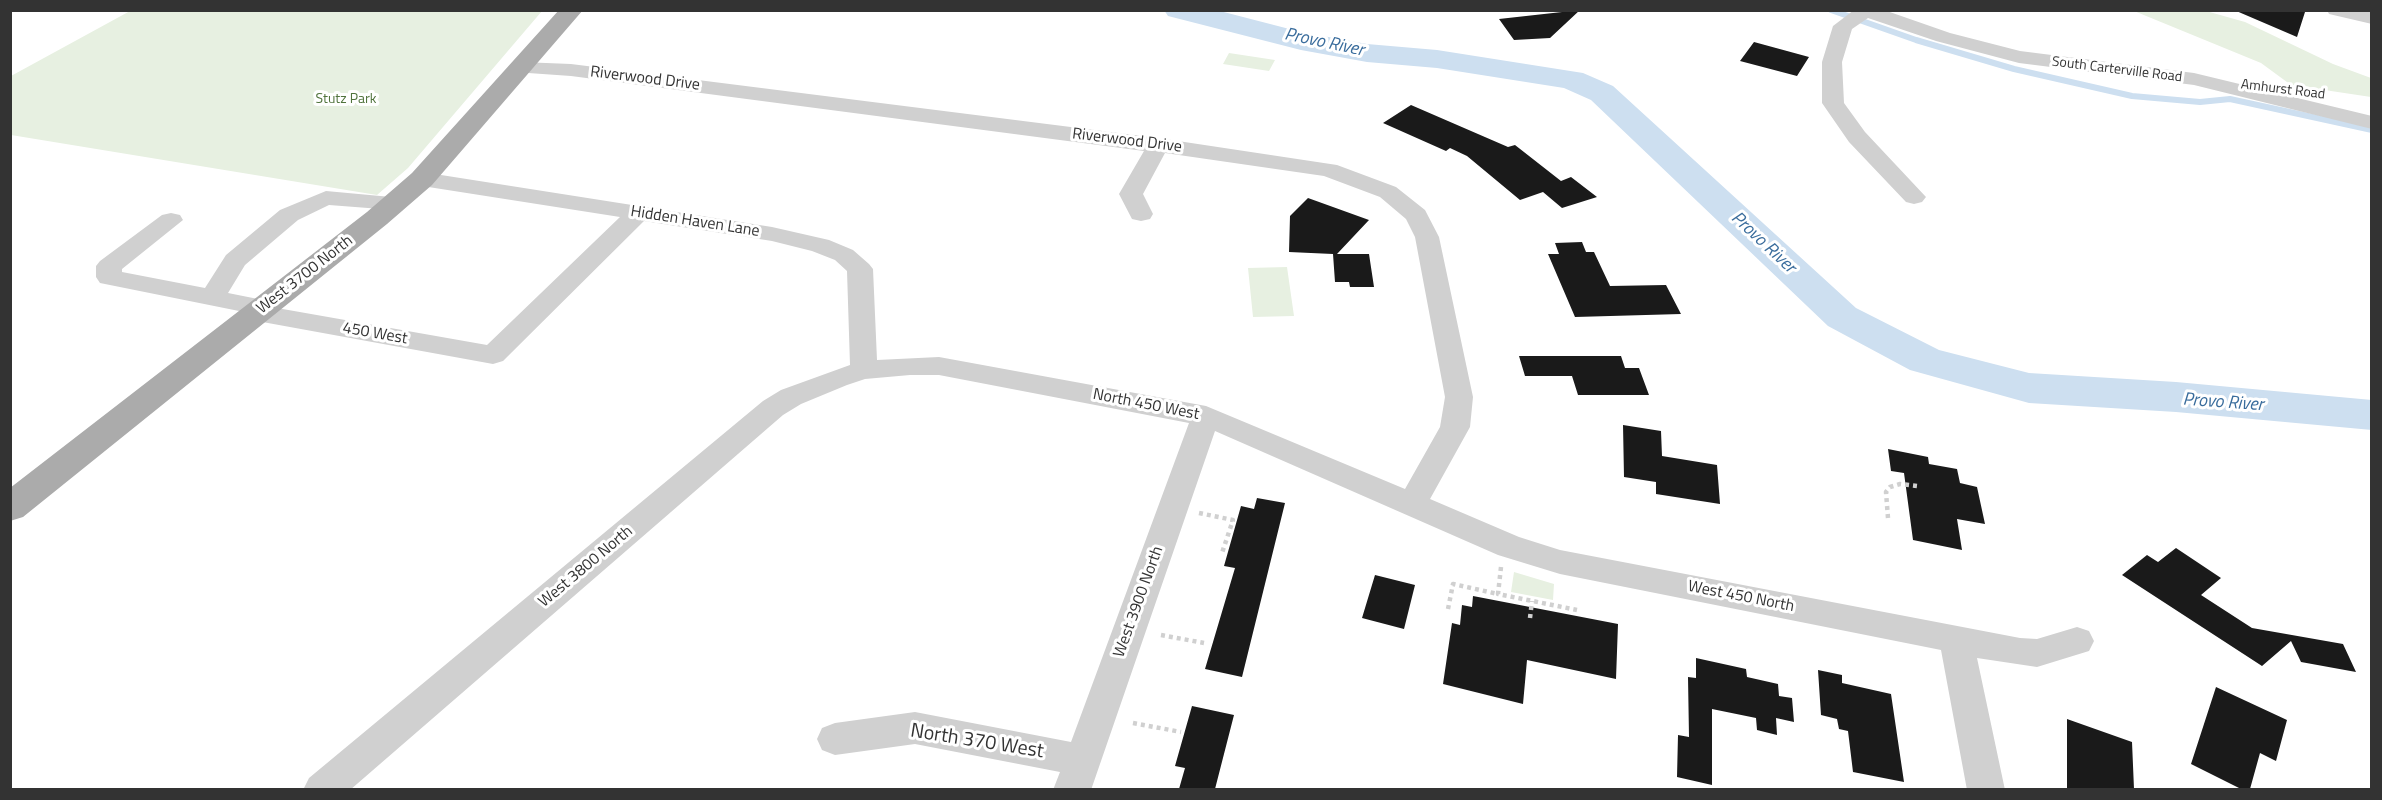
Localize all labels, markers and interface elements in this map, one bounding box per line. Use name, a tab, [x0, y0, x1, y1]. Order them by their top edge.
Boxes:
water label: Provo River	[1282, 24, 1366, 62]
street label: South Carterville Road	[2051, 54, 2183, 86]
street label: Riverwood Drive	[589, 63, 701, 95]
street label: Amhurst Road	[2240, 77, 2326, 103]
park label: Stutz Park	[316, 92, 376, 108]
street label: Riverwood Drive	[1071, 125, 1183, 157]
street label: Hidden Haven Lane	[629, 202, 761, 242]
water label: Provo River	[1726, 208, 1800, 278]
street label: West 3700 North	[253, 231, 357, 319]
street label: 450 West	[341, 319, 409, 349]
street label: North 450 West	[1091, 385, 1201, 425]
water label: Provo River	[2182, 389, 2264, 417]
street label: West 3800 North	[535, 522, 637, 612]
street label: West 3900 North	[1110, 544, 1168, 660]
street label: West 450 North	[1686, 577, 1796, 617]
street label: North 370 West	[909, 720, 1045, 764]

